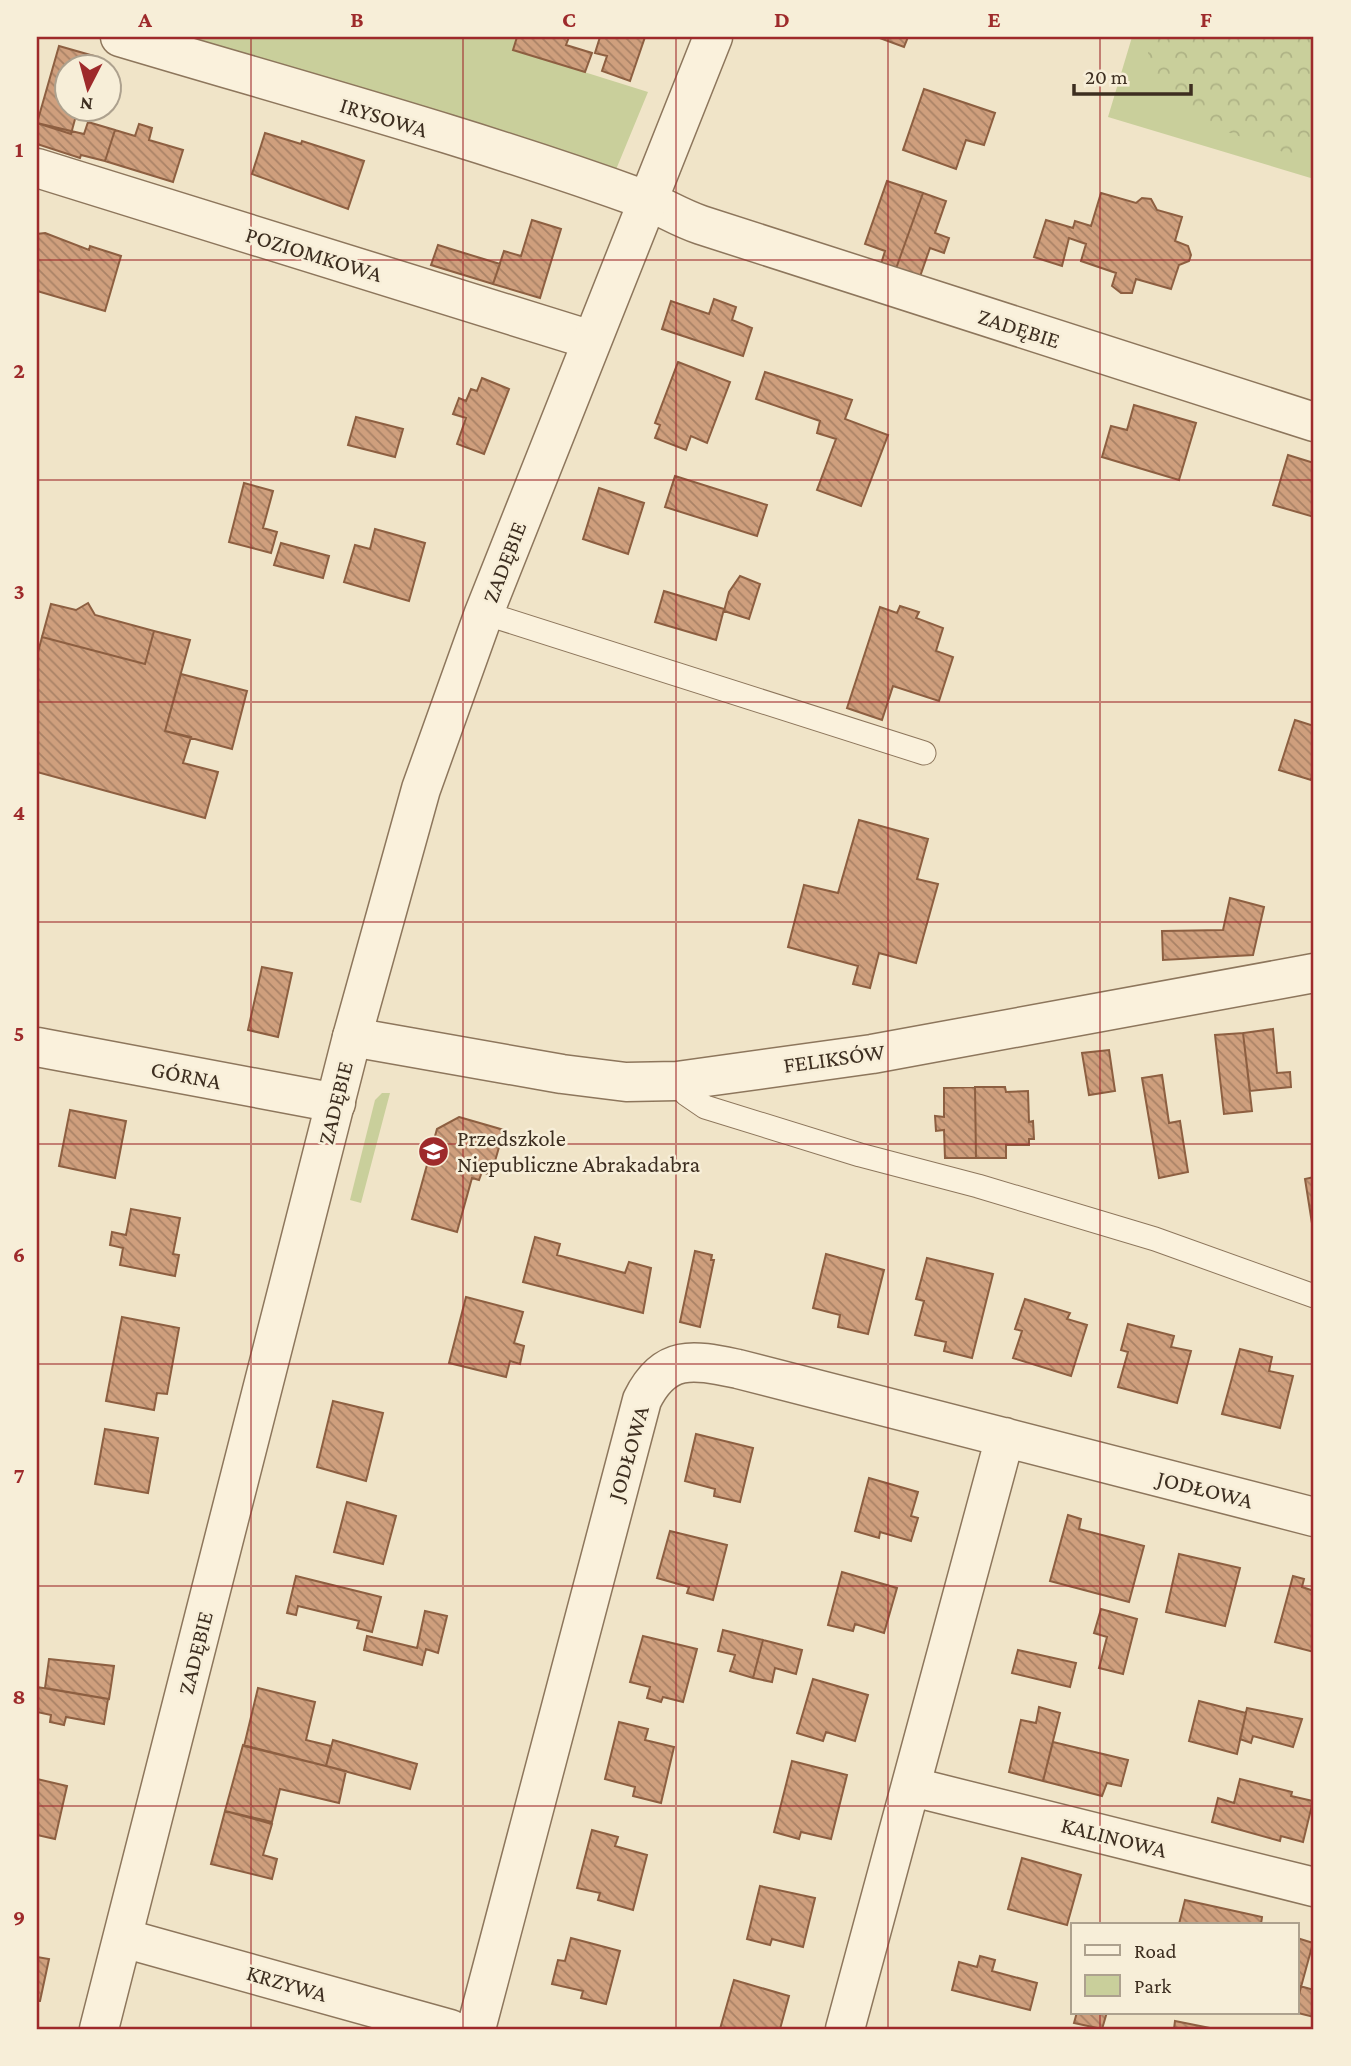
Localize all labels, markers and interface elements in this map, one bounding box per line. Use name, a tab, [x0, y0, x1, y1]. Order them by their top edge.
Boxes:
text: A	[137, 6, 152, 32]
text: B	[350, 6, 364, 32]
text: C	[562, 6, 576, 32]
text: D	[774, 6, 790, 32]
text: E	[987, 6, 1001, 32]
text: F	[1200, 6, 1212, 32]
north arrow	[52, 52, 122, 122]
scale bar	[1074, 52, 1192, 96]
text: 20 m	[1085, 65, 1128, 89]
street label: IRYSOWA	[337, 91, 432, 143]
text: N	[79, 93, 94, 116]
text: 1	[15, 136, 24, 162]
street label: POZIOMKOWA	[243, 221, 386, 287]
street label: ZADĘBIE	[975, 303, 1063, 353]
text: 2	[13, 357, 25, 383]
street label: ZADĘBIE	[477, 518, 531, 606]
text: 3	[13, 578, 25, 604]
text: 4	[13, 799, 25, 825]
text: 5	[13, 1020, 25, 1046]
street label: FELIKSÓW	[782, 1038, 887, 1078]
street label: GÓRNA	[149, 1055, 224, 1095]
street label: ZADĘBIE	[312, 1059, 358, 1147]
place label: Przedszkole Niepubliczne Abrakadabra	[457, 1125, 700, 1177]
school or university icon: Przedszkole Niepubliczne Abrakadabra	[417, 1134, 451, 1168]
text: 6	[13, 1241, 25, 1267]
street label: JODŁOWA	[602, 1402, 654, 1505]
text: 7	[13, 1462, 25, 1488]
street label: JODŁOWA	[1153, 1464, 1256, 1514]
street label: ZADĘBIE	[172, 1609, 218, 1697]
text: 8	[12, 1683, 26, 1709]
street label: KALINOWA	[1059, 1811, 1170, 1863]
text: 9	[13, 1904, 25, 1930]
legend	[1071, 1923, 1298, 2014]
text: Road	[1134, 1939, 1177, 1963]
street label: KRZYWA	[244, 1959, 331, 2007]
text: Park	[1134, 1974, 1171, 1998]

